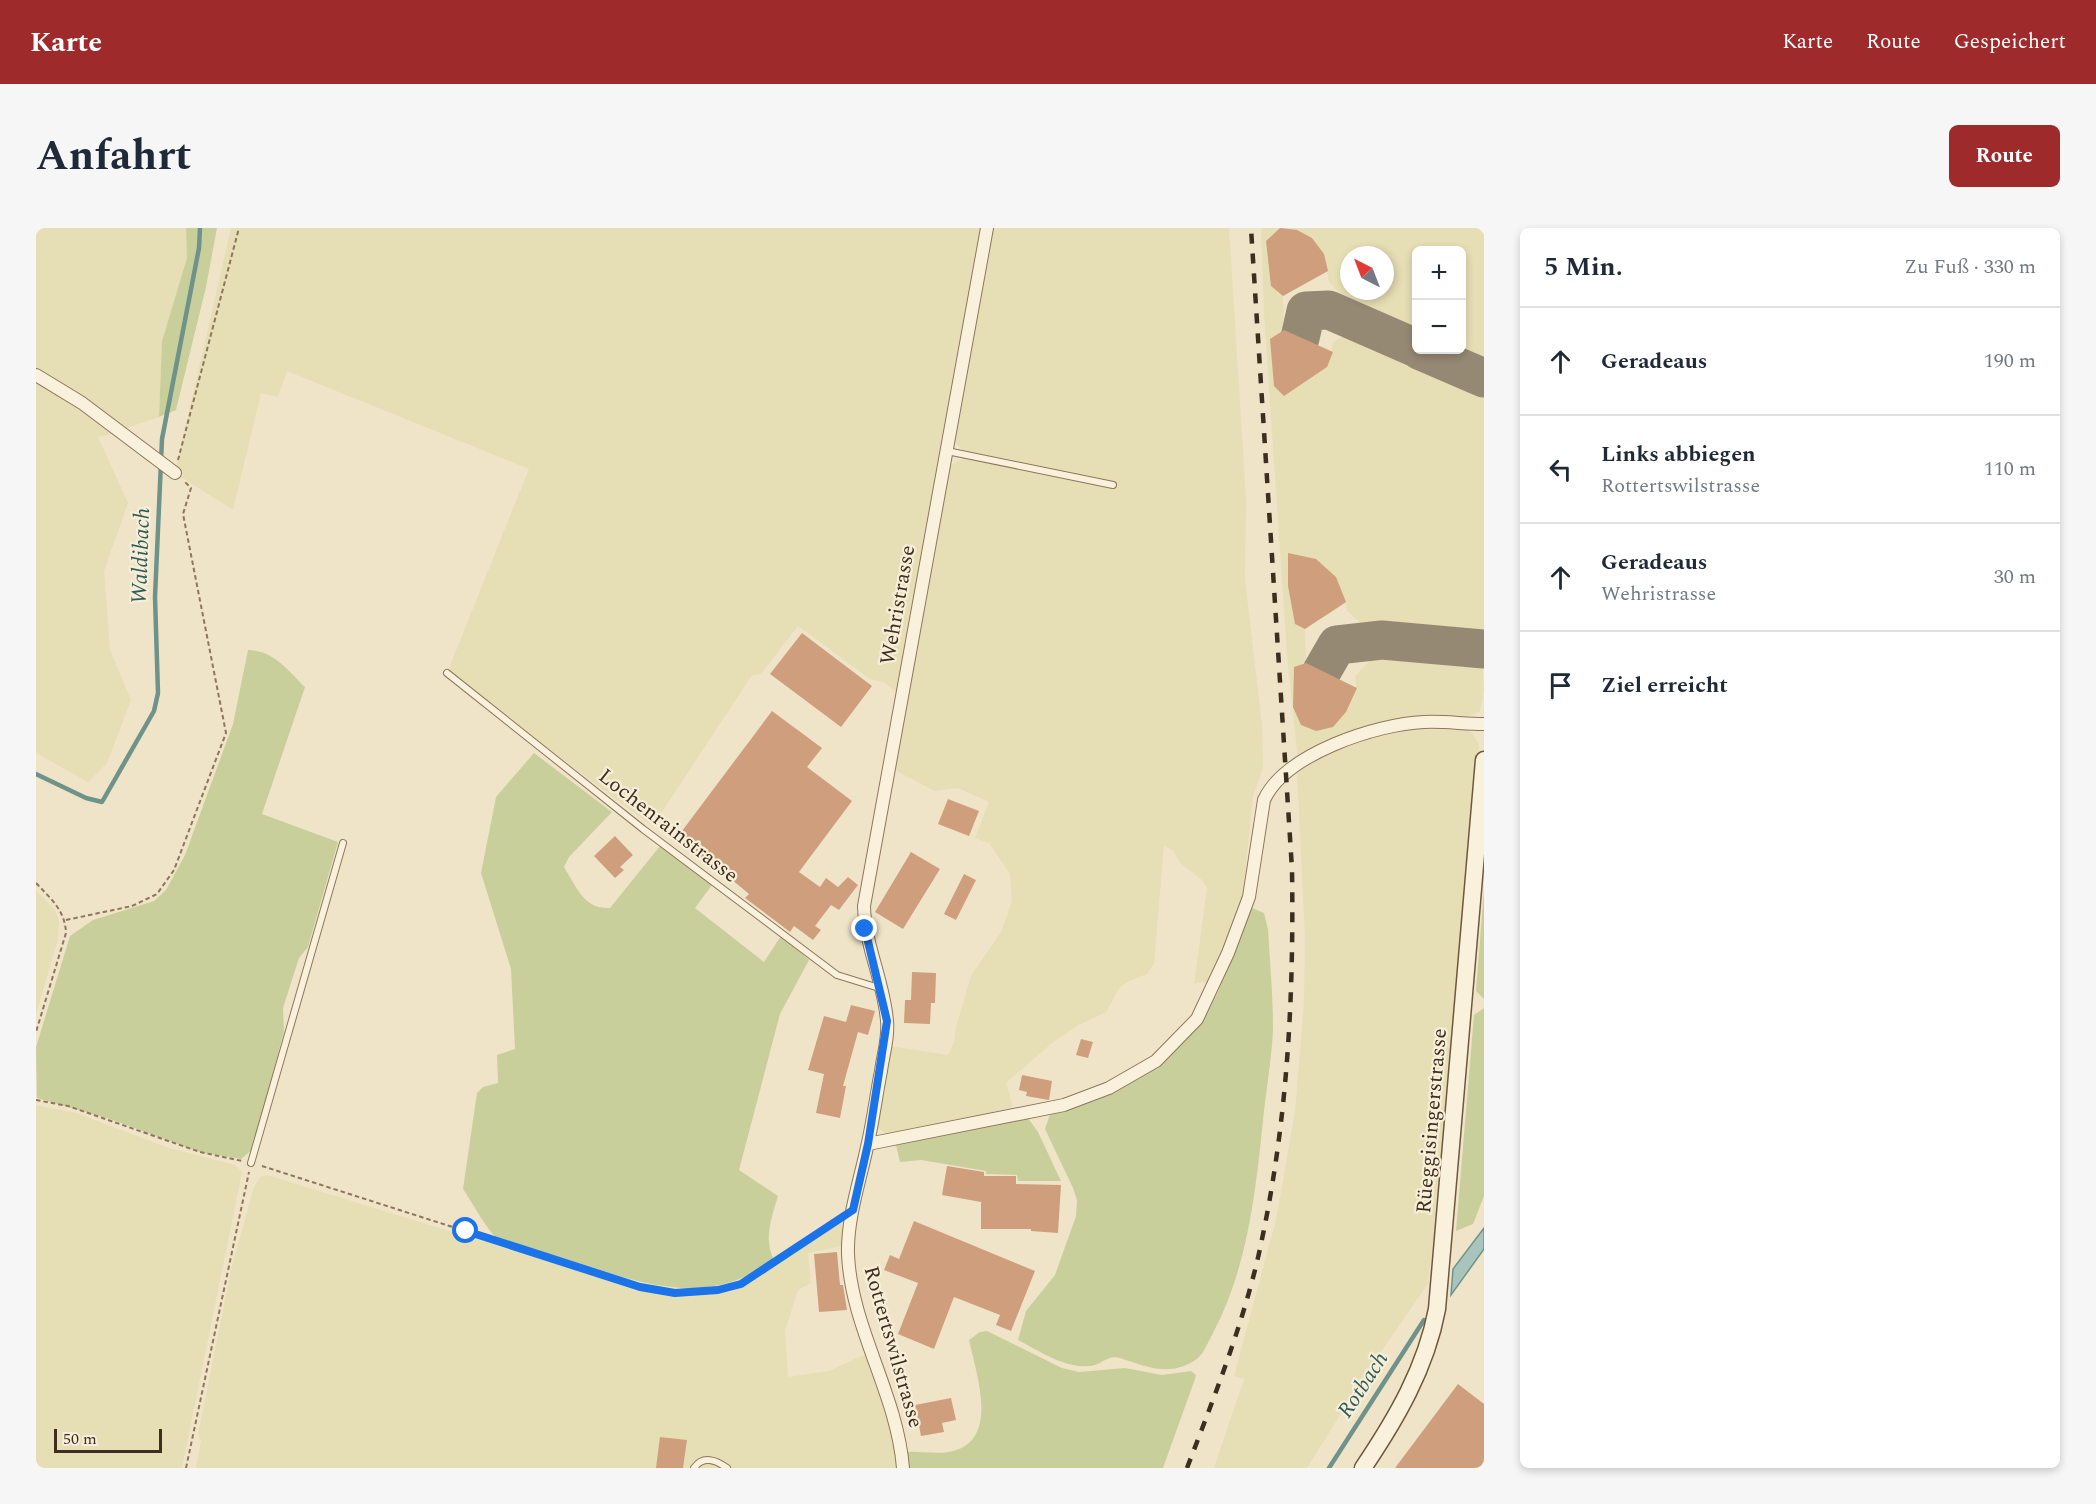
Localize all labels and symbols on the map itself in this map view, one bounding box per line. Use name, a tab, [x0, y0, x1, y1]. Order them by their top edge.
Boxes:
north arrow	[1340, 246, 1394, 300]
water label: Waldibach	[123, 507, 159, 605]
street label: Wehristrasse	[872, 543, 924, 667]
street label: Lochenrainstrasse	[591, 761, 745, 891]
route end	[851, 915, 877, 941]
street label: Rüeggisingerstrasse	[1408, 1027, 1456, 1215]
route start	[452, 1217, 478, 1243]
street label: Rottertswilstrasse	[855, 1262, 931, 1432]
water label: Rotbach	[1329, 1345, 1397, 1425]
scale bar	[54, 1426, 162, 1454]

